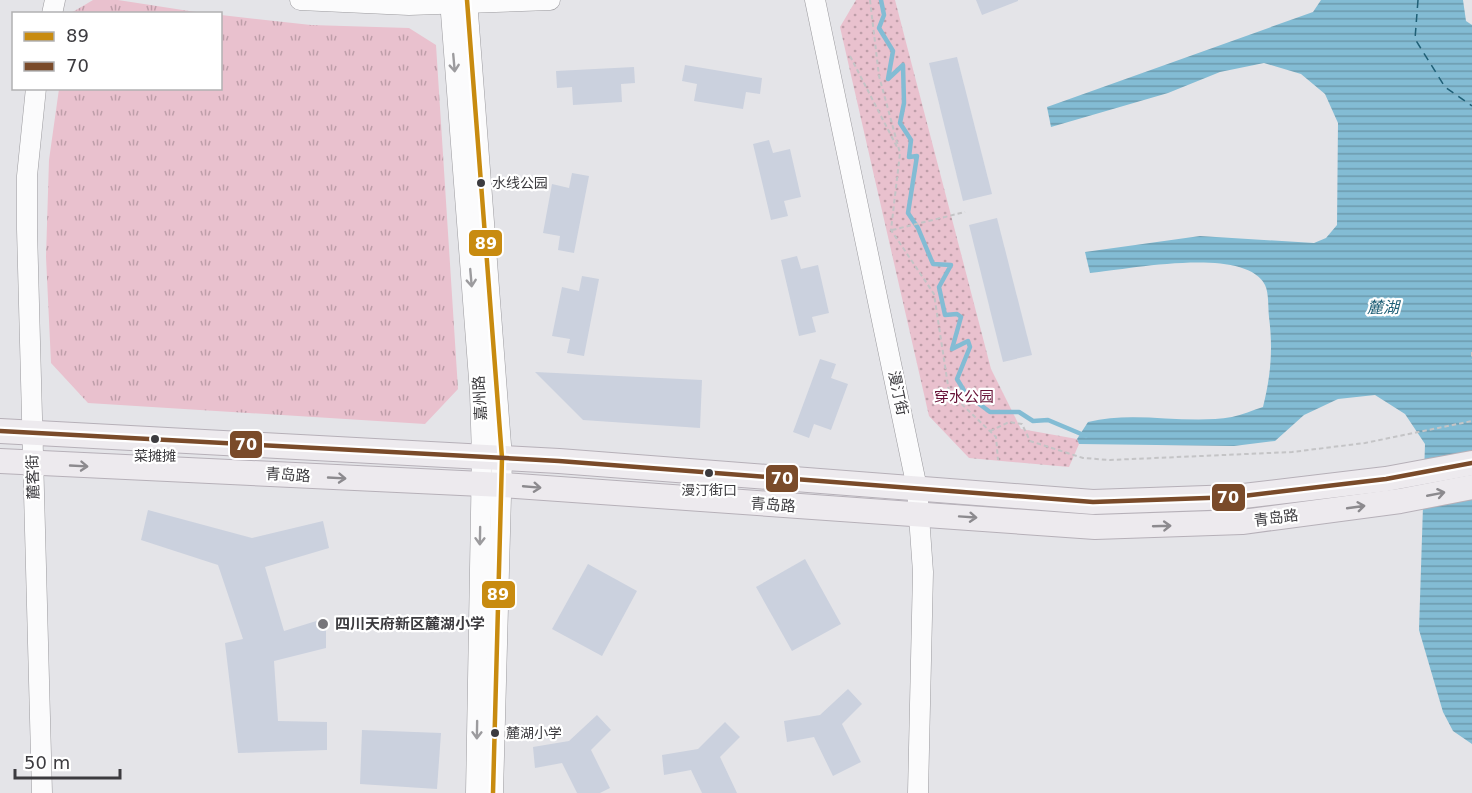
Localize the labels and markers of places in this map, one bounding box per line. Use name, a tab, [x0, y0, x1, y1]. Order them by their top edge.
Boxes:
place label: 水线公园	[492, 175, 548, 191]
marker: 水线公园	[475, 177, 487, 189]
marker: 菜摊摊	[149, 433, 161, 445]
place label: 菜摊摊	[134, 448, 176, 464]
marker: 漫汀街口	[703, 467, 715, 479]
place label: 漫汀街口	[681, 482, 737, 498]
place label: 四川天府新区麓湖小学	[335, 615, 485, 633]
marker: 四川天府新区麓湖小学	[316, 617, 330, 631]
place label: 麓湖小学	[506, 725, 562, 741]
marker: 麓湖小学	[489, 727, 501, 739]

